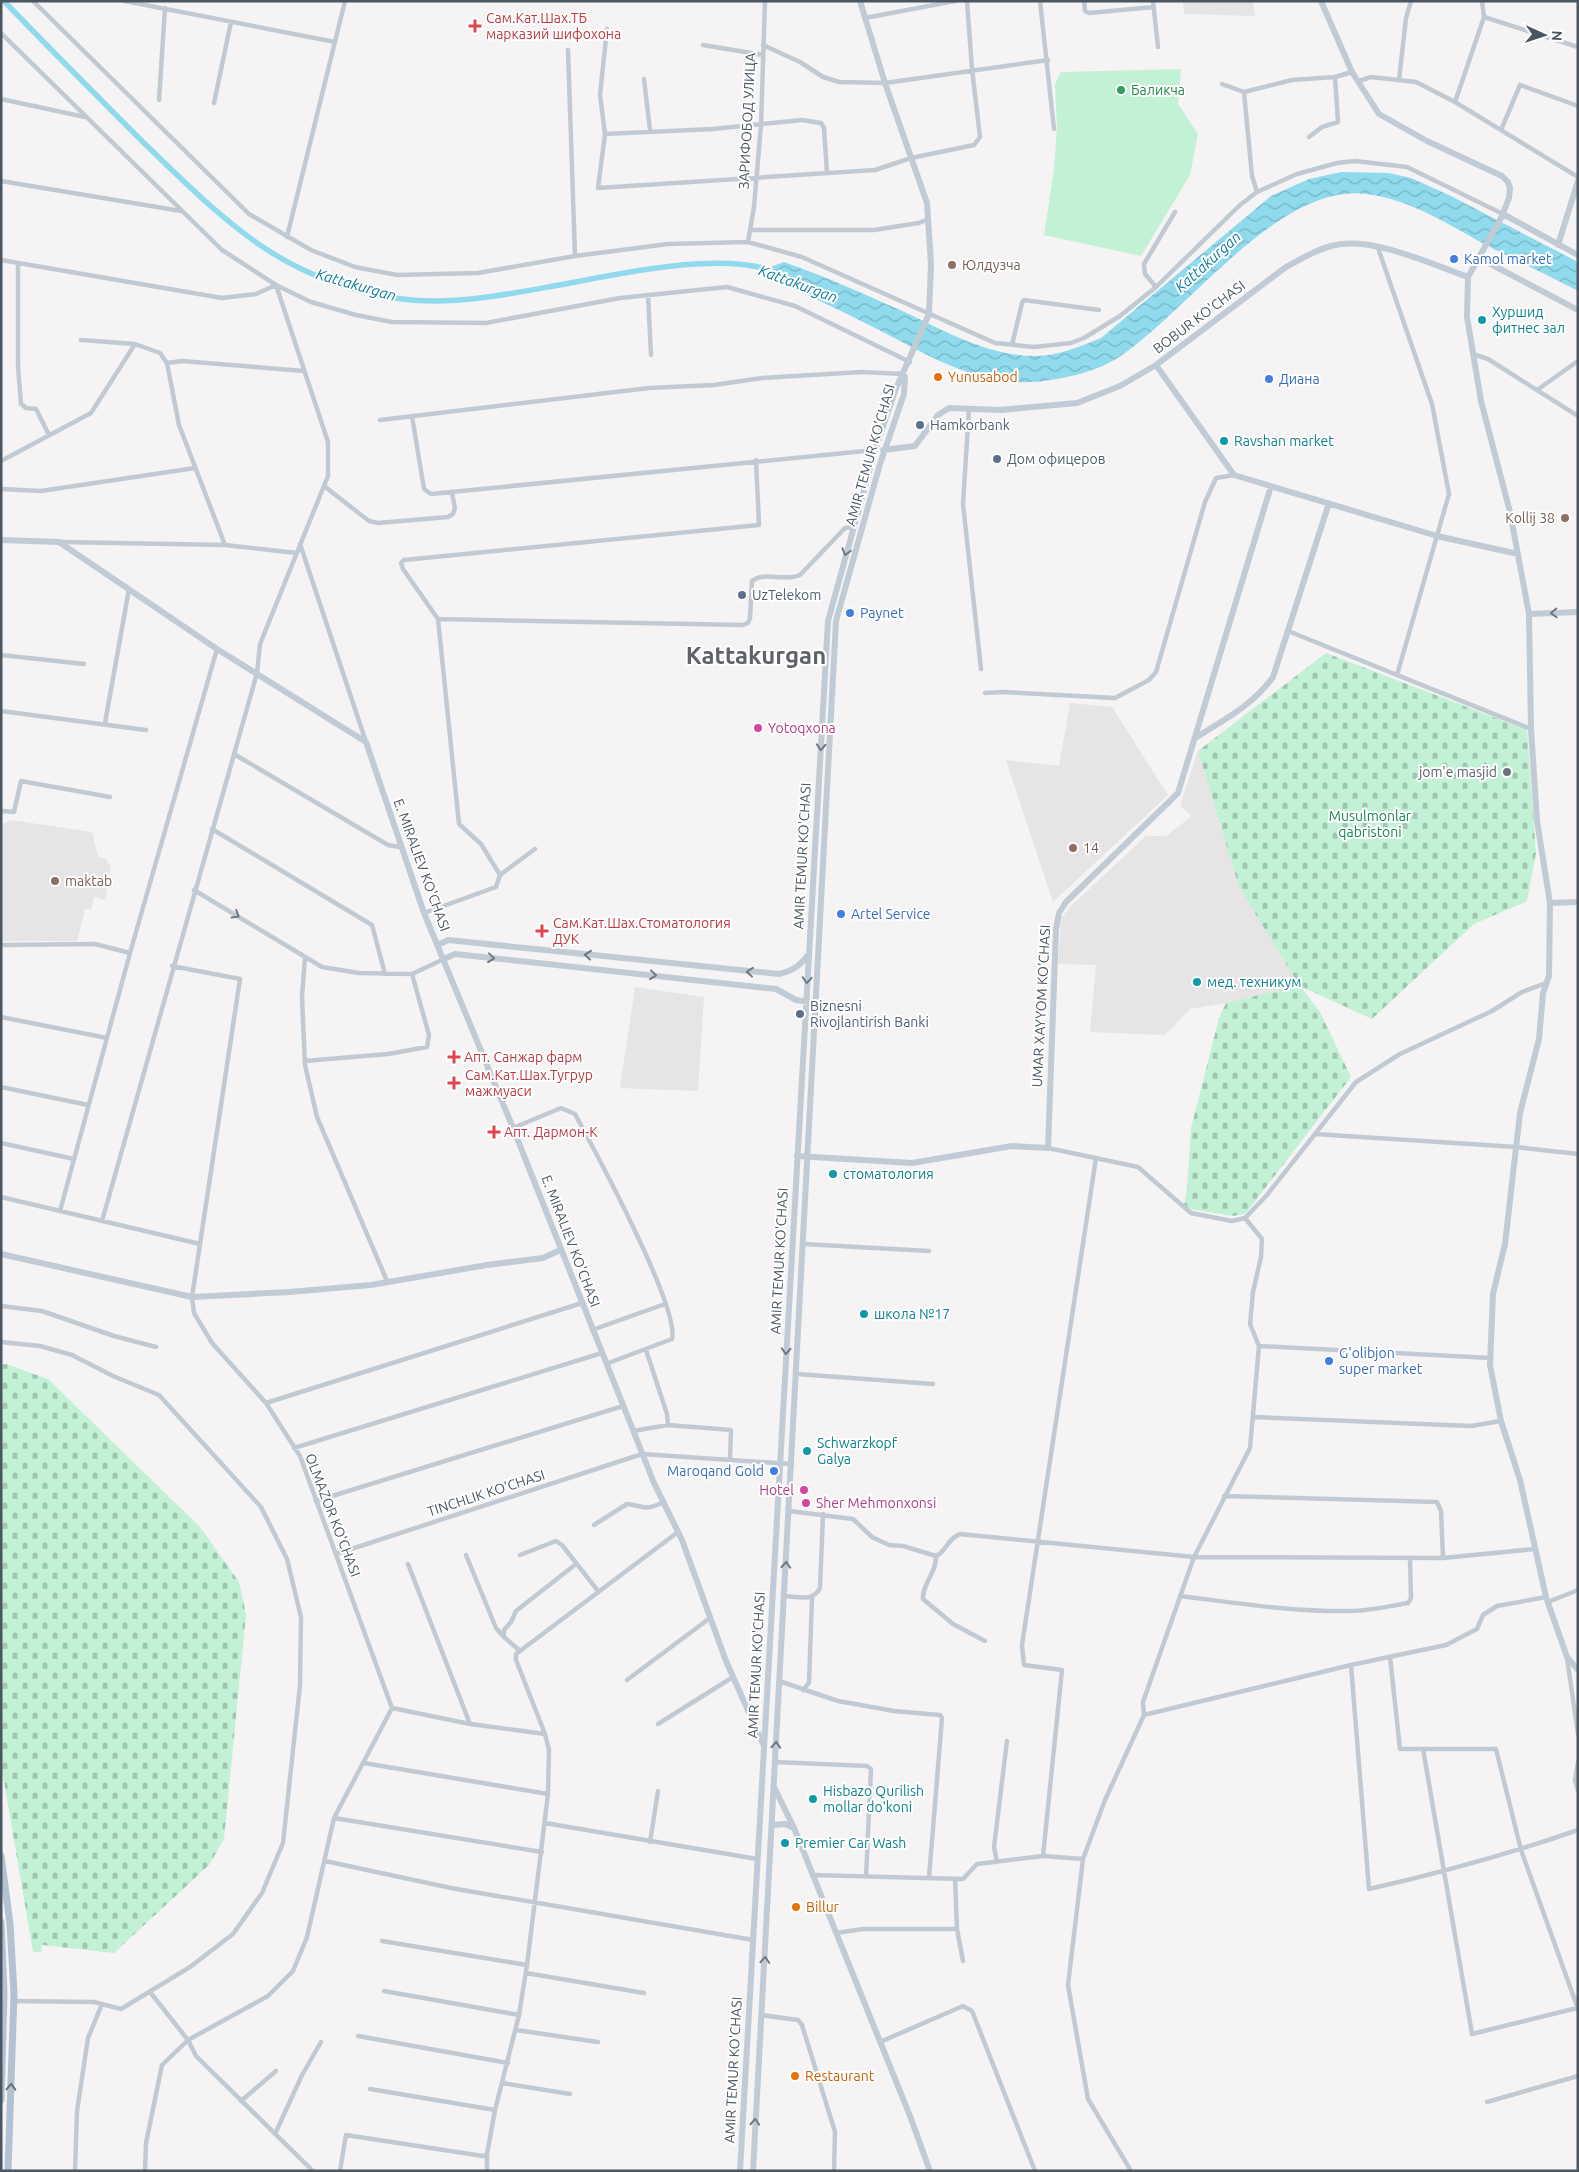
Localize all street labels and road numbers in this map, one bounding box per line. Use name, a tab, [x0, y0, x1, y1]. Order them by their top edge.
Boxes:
street label: ЗАРИФОБОД УЛИЦА	[735, 52, 759, 190]
street label: BOBUR KO'CHASI	[1150, 277, 1248, 357]
street label: AMIR TEMUR KO'CHASI	[842, 382, 898, 528]
street label: AMIR TEMUR KO'CHASI	[790, 782, 814, 930]
street label: E. MIRALIEV KO'CHASI	[391, 797, 453, 933]
street label: UMAR XAYYOM KO‘CHASI	[1029, 924, 1053, 1088]
street label: E. MIRALIEV KO'CHASI	[538, 1173, 604, 1309]
street label: AMIR TEMUR KO'CHASI	[767, 1187, 791, 1335]
street label: OLMAZOR KO'CHASI	[302, 1451, 364, 1579]
street label: TINCHLIK KO’CHASI	[425, 1466, 547, 1520]
street label: AMIR TEMUR KO'CHASI	[744, 1591, 768, 1739]
street label: AMIR TEMUR KO'CHASI	[721, 1996, 745, 2144]

